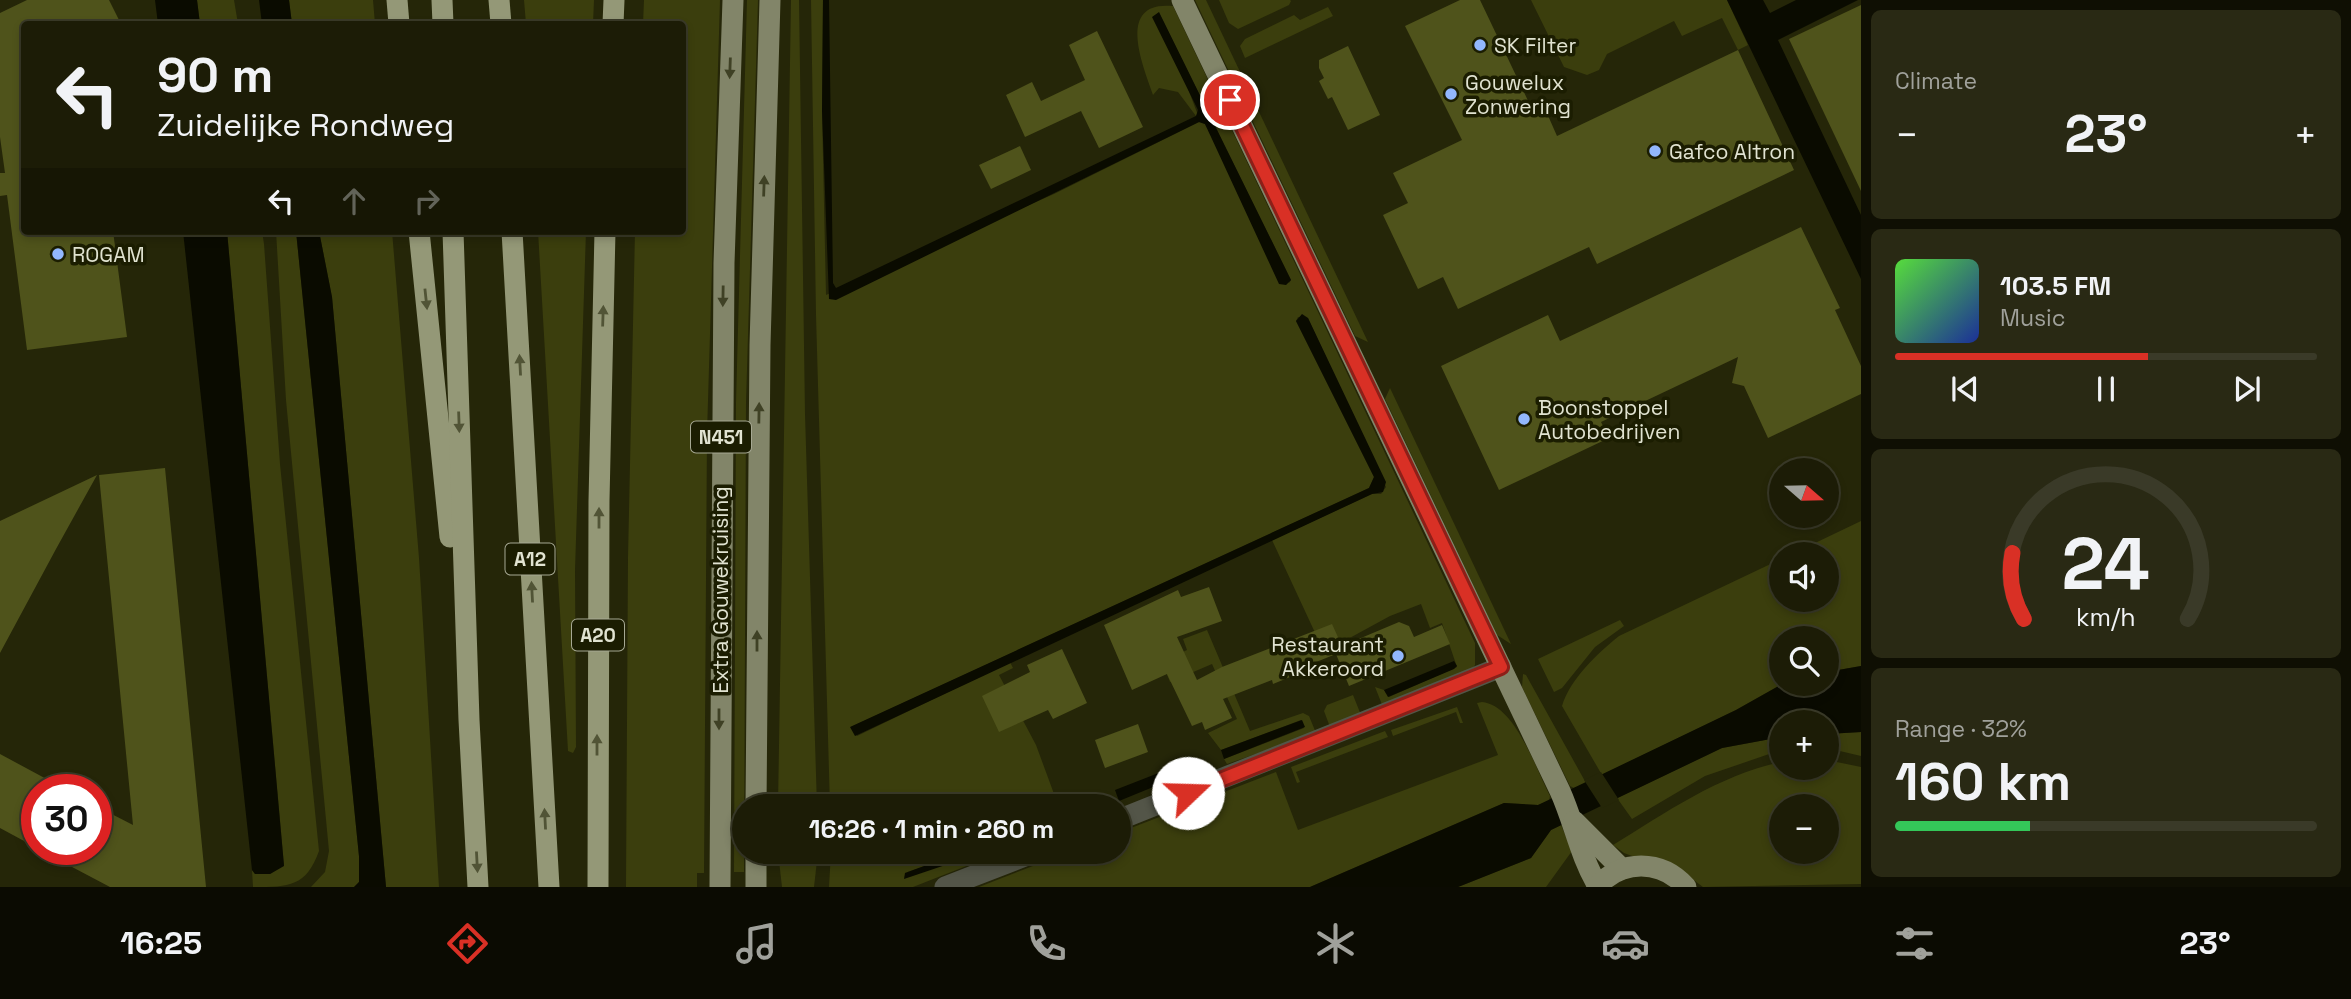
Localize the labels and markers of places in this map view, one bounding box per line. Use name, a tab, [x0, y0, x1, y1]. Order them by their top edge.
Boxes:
place label: SK Filter	[1494, 32, 1576, 59]
marker: SK Filter	[1472, 37, 1488, 53]
place label: Gouwelux Zonwering	[1465, 69, 1571, 120]
pin	[1200, 70, 1260, 130]
marker: Gouwelux Zonwering	[1443, 86, 1459, 102]
place label: Gafco Altron	[1669, 138, 1795, 165]
marker: Gafco Altron	[1647, 143, 1663, 159]
place label: ROGAM	[72, 241, 145, 268]
marker: ROGAM	[50, 246, 66, 262]
place label: Boonstoppel Autobedrijven	[1538, 394, 1680, 445]
marker: Boonstoppel Autobedrijven	[1516, 411, 1532, 427]
place label: Restaurant Akkeroord	[1271, 631, 1384, 682]
marker: Restaurant Akkeroord	[1390, 648, 1406, 664]

